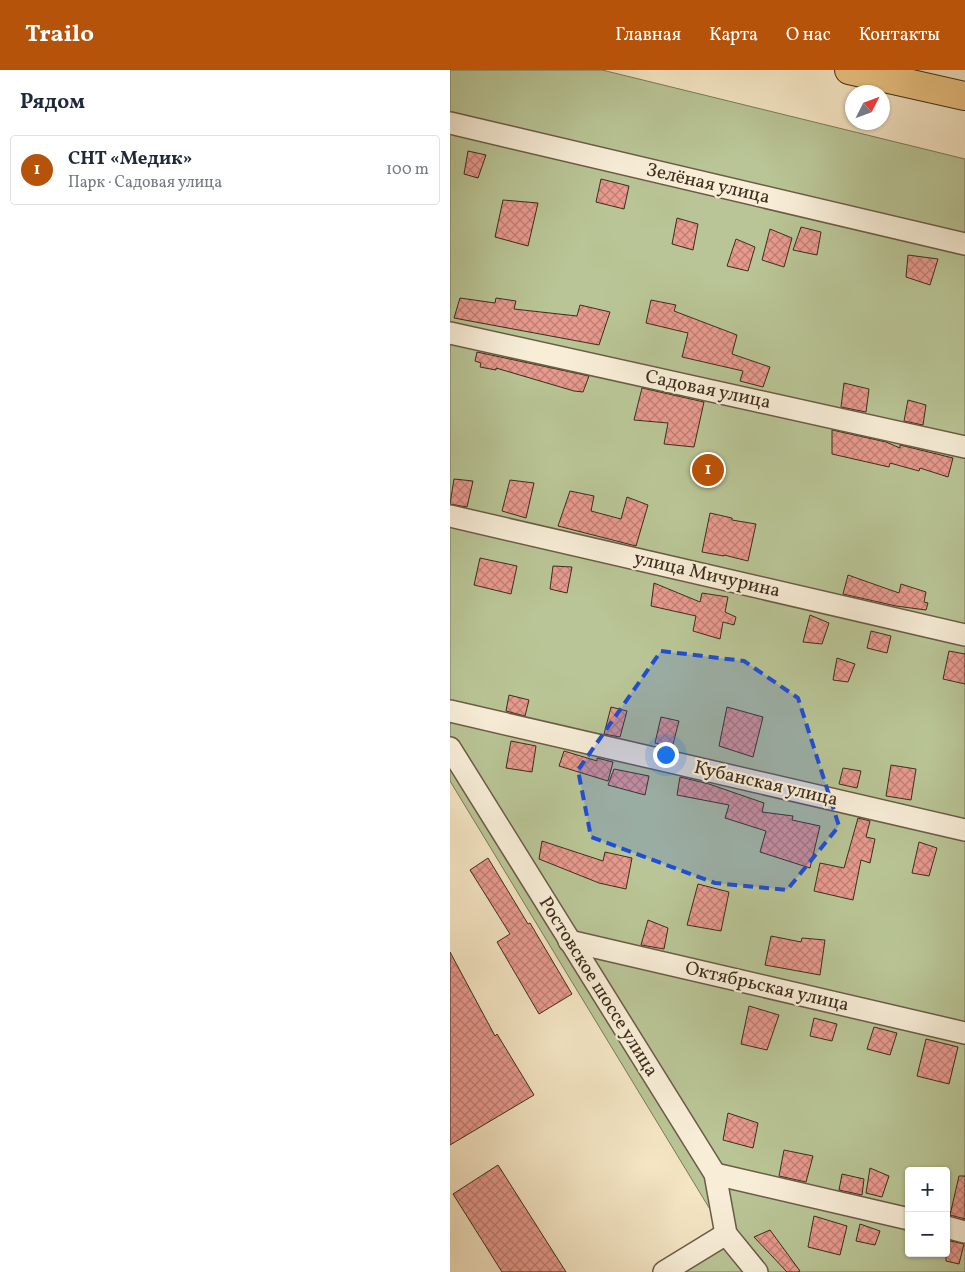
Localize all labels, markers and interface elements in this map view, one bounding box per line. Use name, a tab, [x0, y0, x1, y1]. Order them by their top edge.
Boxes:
text: Trailo	[25, 18, 94, 52]
text: Главная	[615, 23, 681, 48]
text: Карта	[709, 23, 758, 48]
text: О нас	[786, 23, 831, 48]
text: Контакты	[859, 23, 940, 48]
north arrow	[845, 85, 890, 130]
text: Рядом	[20, 88, 85, 117]
text: СНТ «Медик»	[68, 146, 192, 172]
street label: Зелёная улица	[644, 157, 772, 211]
text: 1	[34, 159, 40, 181]
text: 100 m	[386, 159, 429, 181]
text: Парк · Садовая улица	[68, 172, 222, 194]
street label: Садовая улица	[643, 364, 773, 416]
pin: 1	[692, 451, 724, 489]
street label: улица Мичурина	[631, 545, 783, 605]
your location	[653, 742, 679, 768]
street label: Кубанская улица	[691, 755, 841, 813]
street label: Ростовское шоссе улица	[532, 892, 664, 1082]
street label: Октябрьская улица	[682, 955, 852, 1019]
map controls	[905, 1167, 950, 1257]
button: +	[905, 1167, 950, 1212]
button: −	[905, 1212, 950, 1257]

